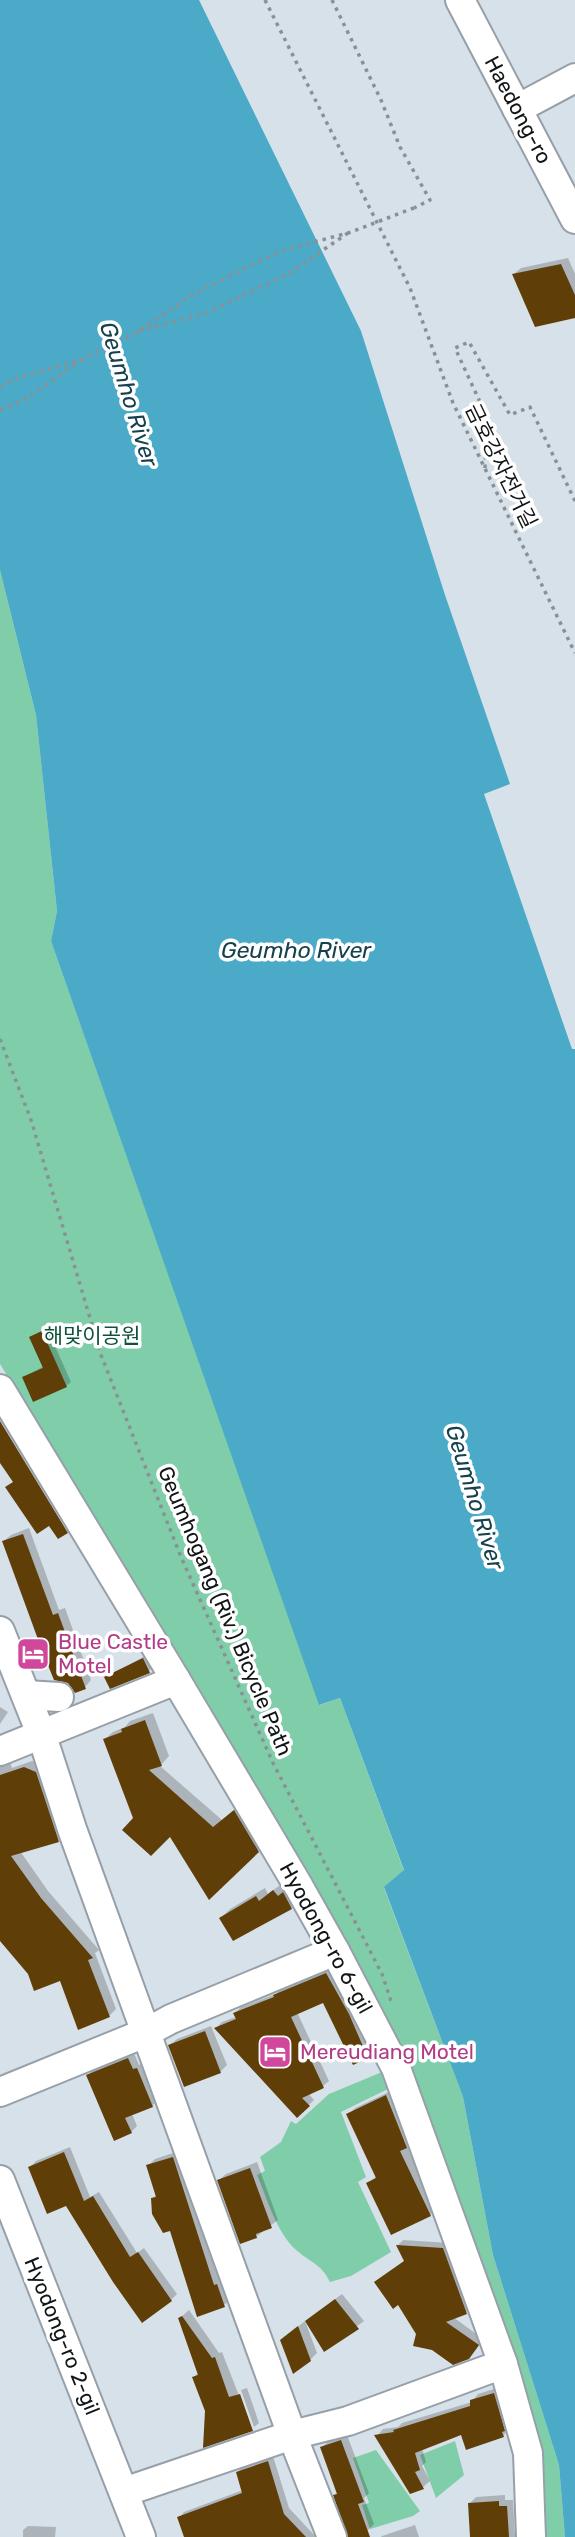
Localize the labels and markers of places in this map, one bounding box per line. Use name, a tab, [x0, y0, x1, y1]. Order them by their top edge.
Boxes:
place label: Blue Castle Motel	[58, 1629, 168, 1678]
hotel icon: Blue Castle Motel	[14, 1635, 52, 1673]
hotel icon: Mereudiang Motel	[256, 2033, 294, 2071]
place label: Mereudiang Motel	[300, 2039, 474, 2064]

